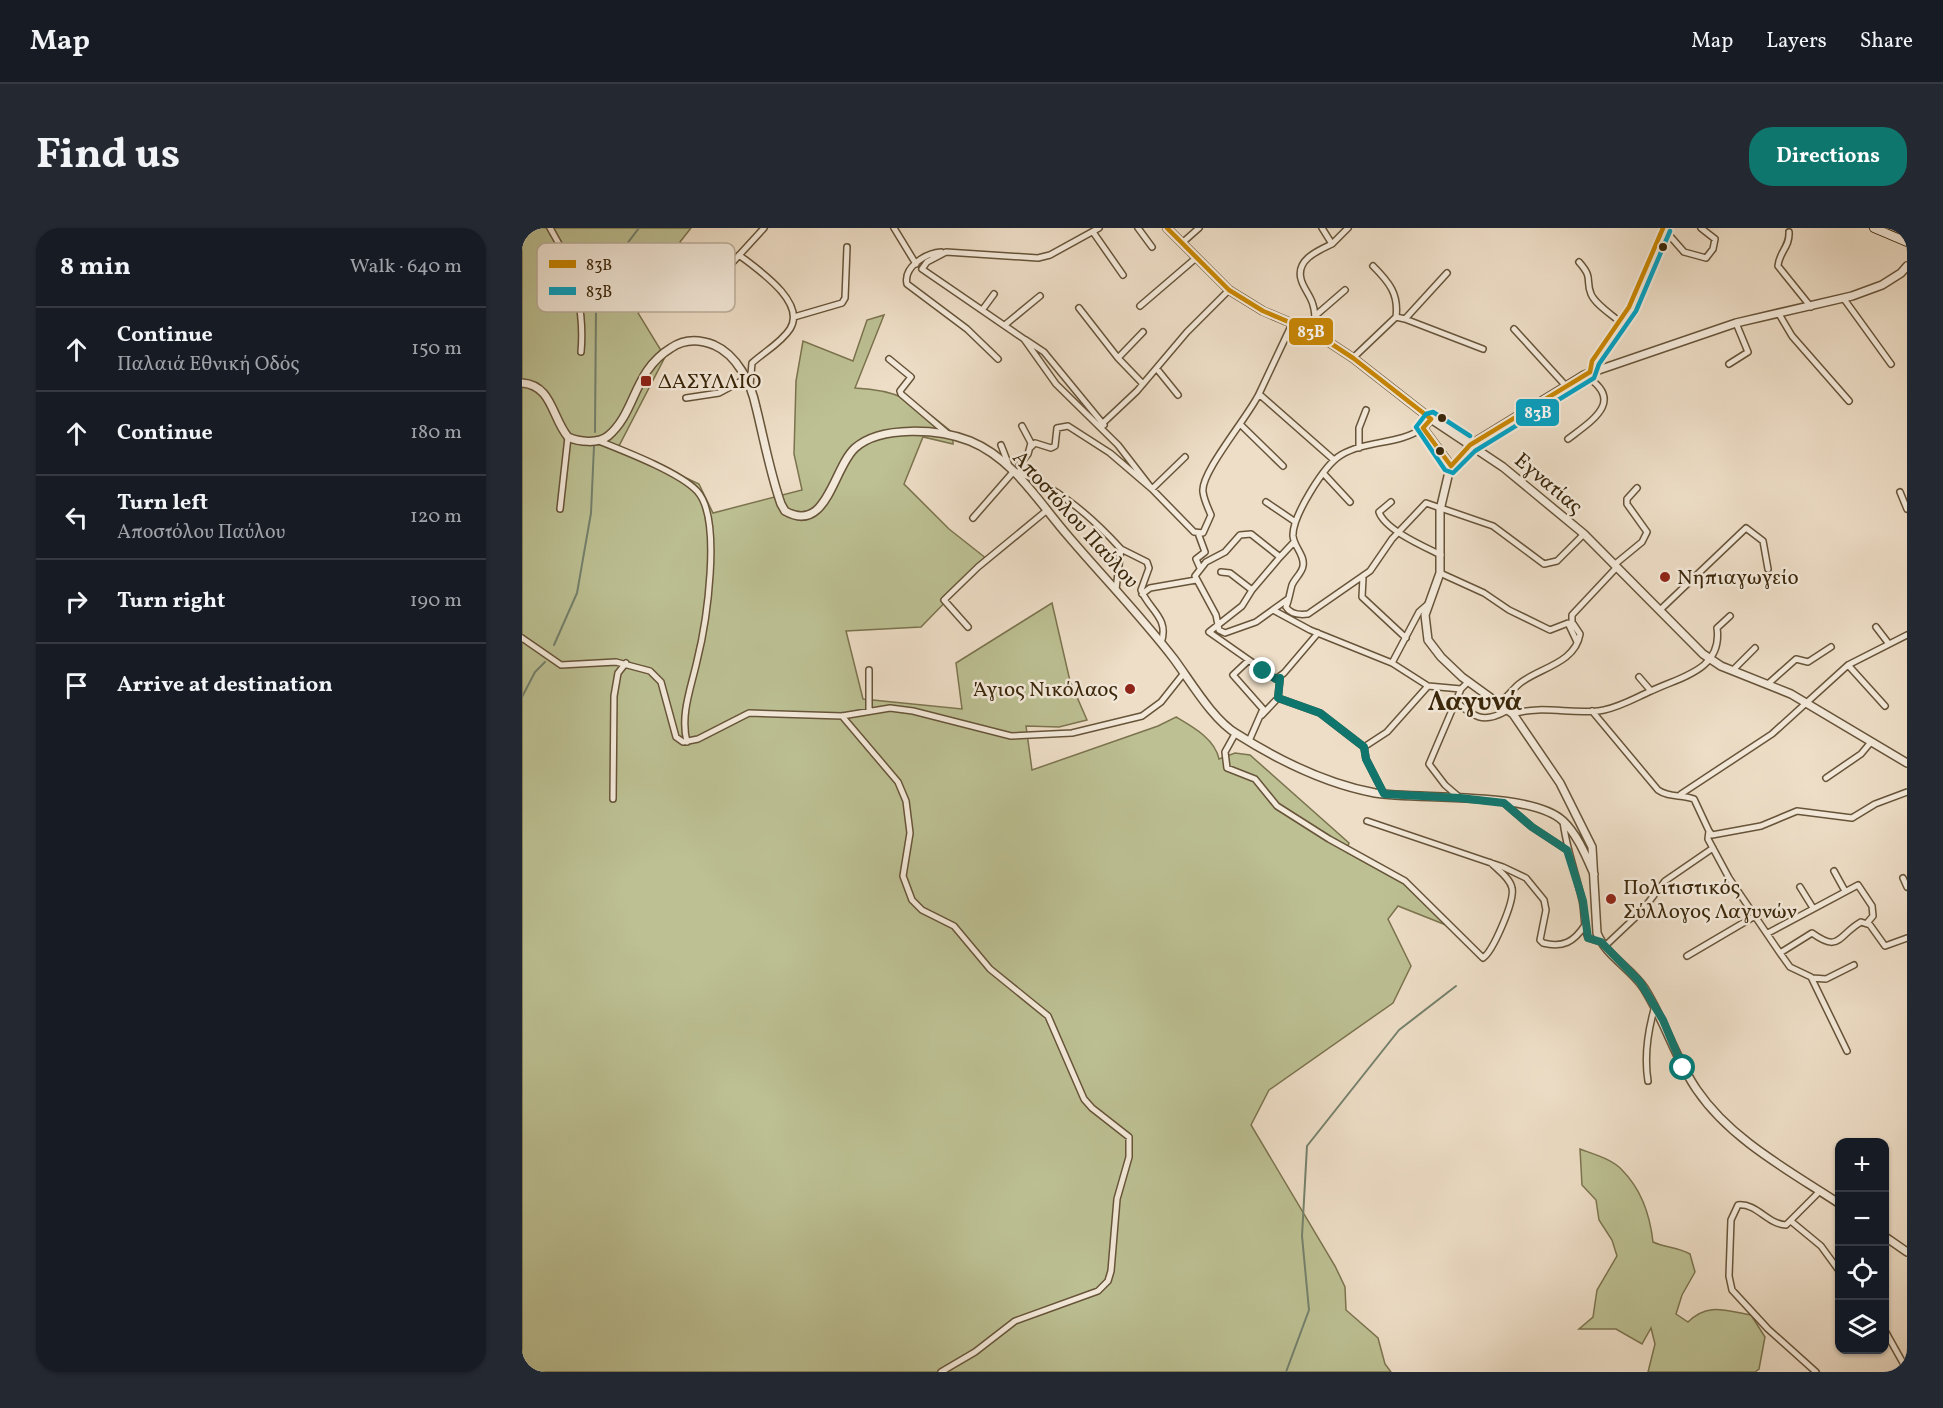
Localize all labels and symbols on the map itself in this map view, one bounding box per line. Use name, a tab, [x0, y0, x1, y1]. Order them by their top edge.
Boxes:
unlabelled marker	[1657, 241, 1669, 253]
legend	[537, 243, 735, 312]
text: 83Β	[586, 255, 612, 277]
text: 83B	[586, 282, 612, 304]
line badge: 83Β	[1288, 317, 1334, 346]
text: 83Β	[1297, 322, 1325, 344]
place label: ΔΑΣΥΛΛΙΟ	[658, 368, 761, 397]
marker: ΔΑΣΥΛΛΙΟ	[639, 374, 653, 388]
line badge: 83B	[1515, 398, 1560, 427]
text: 83B	[1524, 403, 1552, 425]
unlabelled marker	[1436, 412, 1448, 424]
street label: Αποστόλου Παύλου	[1005, 445, 1145, 595]
unlabelled marker	[1434, 445, 1446, 457]
street label: Εγνατίας	[1507, 447, 1589, 522]
place label: Νηπιαγωγείο	[1677, 564, 1799, 593]
marker: Νηπιαγωγείο	[1658, 570, 1672, 584]
route end	[1249, 657, 1275, 683]
place label: Άγιος Νικόλαος	[973, 676, 1118, 705]
marker: Άγιος Νικόλαος	[1123, 682, 1137, 696]
district label: Λαγυνά	[1428, 684, 1523, 722]
place label: Πολιτιστικός Σύλλογος Λαγυνών	[1623, 874, 1797, 927]
marker: Πολιτιστικός Σύλλογος Λαγυνών	[1604, 892, 1618, 906]
route start	[1669, 1054, 1695, 1080]

